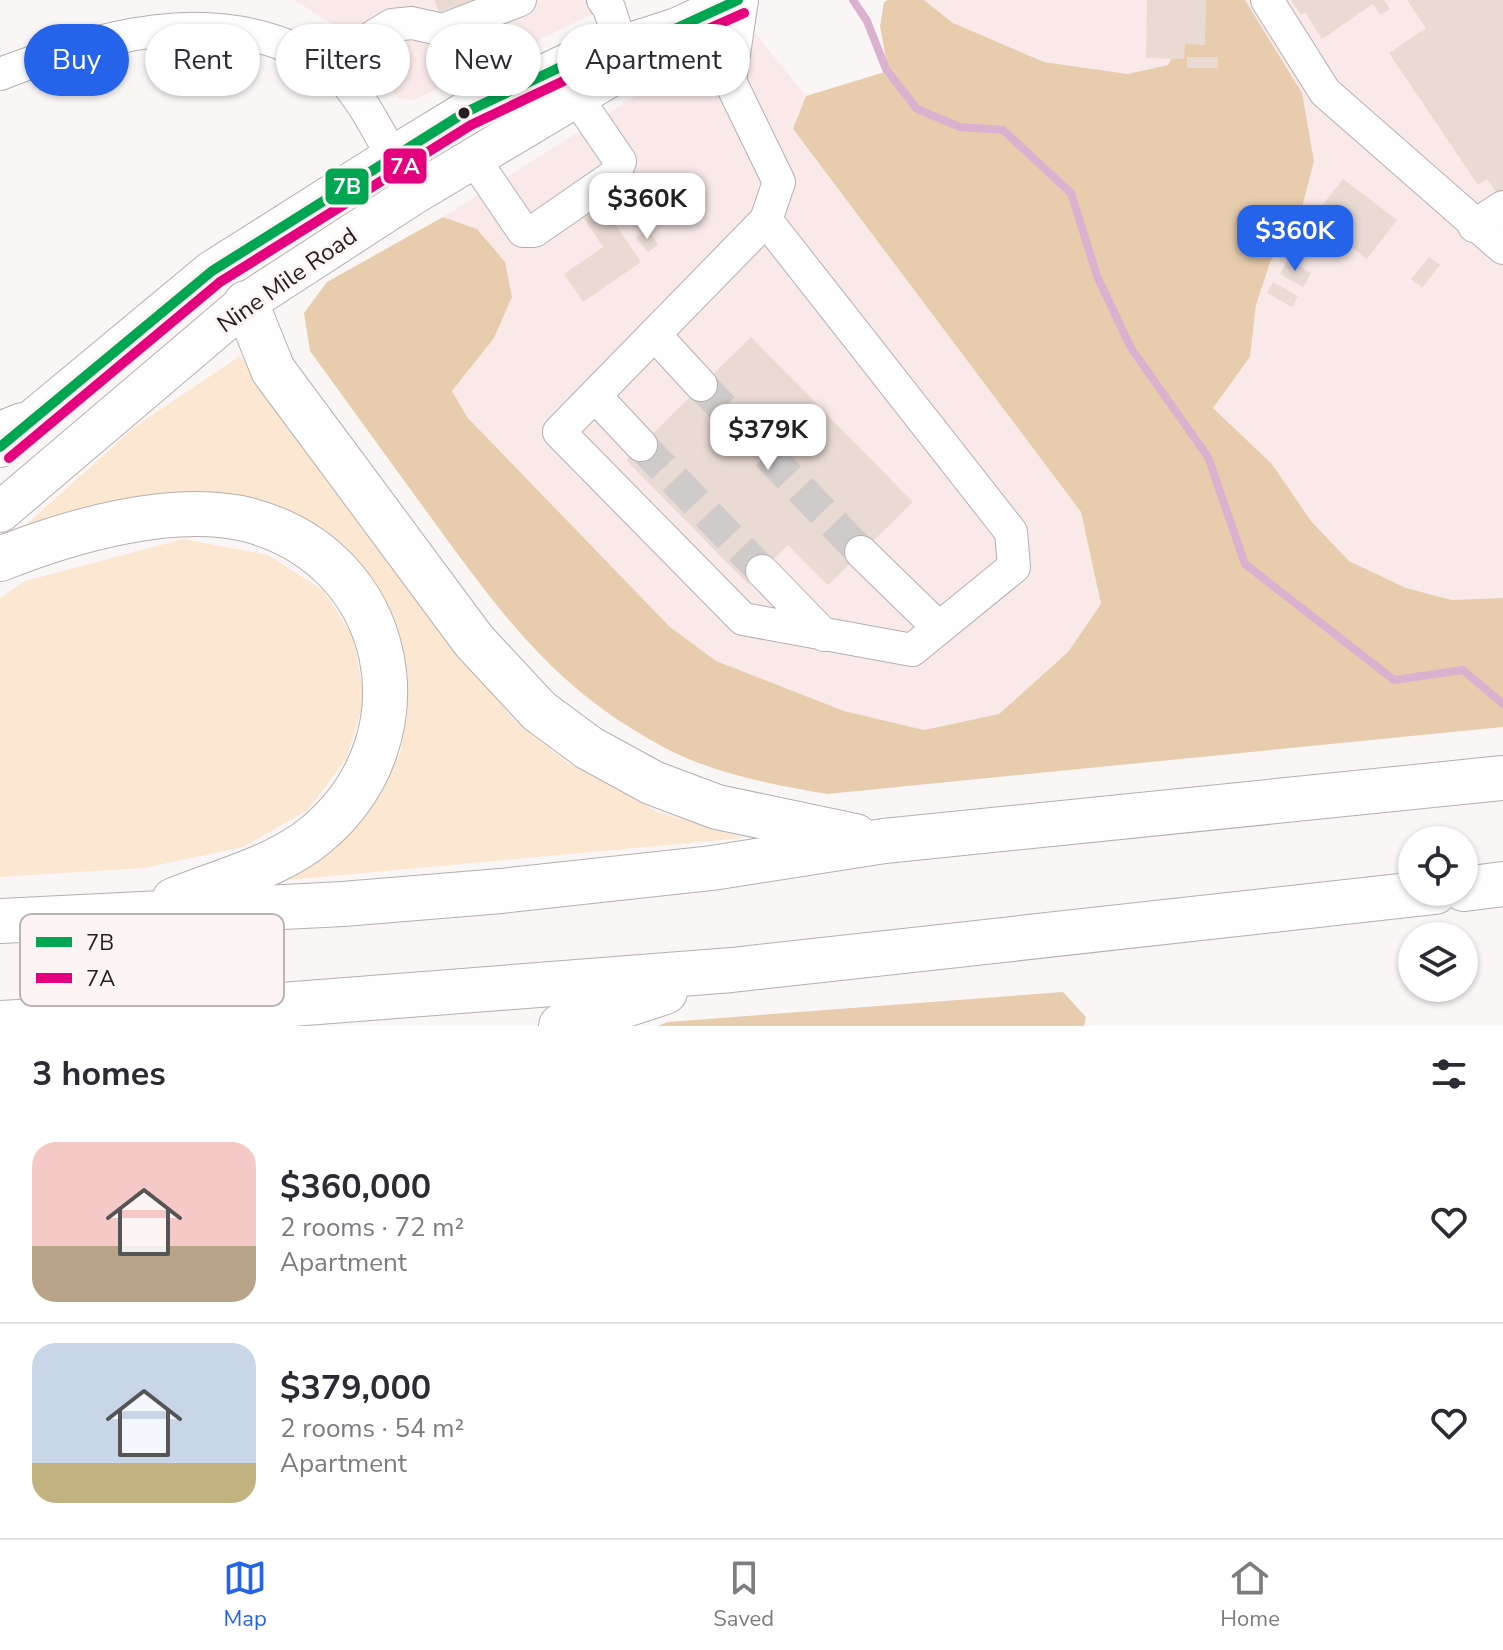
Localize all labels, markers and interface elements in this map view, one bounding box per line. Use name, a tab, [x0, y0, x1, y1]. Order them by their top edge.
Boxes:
chip: Buy	[24, 24, 129, 96]
chip: Rent	[145, 24, 260, 96]
chip: Filters	[276, 24, 410, 96]
chip: New	[426, 24, 541, 96]
chip: Apartment	[557, 24, 750, 96]
unlabelled marker	[456, 105, 472, 121]
line badge: 7A	[382, 147, 428, 185]
text: 7A	[390, 152, 420, 182]
line badge: 7B	[324, 167, 370, 206]
text: 7B	[333, 172, 361, 202]
pin: $360K	[591, 173, 703, 241]
text: $360K	[607, 181, 687, 216]
pin: $360K	[1239, 205, 1351, 273]
text: $360K	[1255, 213, 1335, 248]
street label: Nine Mile Road	[211, 220, 363, 340]
pin: $379K	[712, 404, 824, 472]
text: $379K	[728, 412, 808, 447]
map controls	[1398, 826, 1478, 1002]
button: locate	[1398, 826, 1478, 906]
legend	[20, 914, 284, 1006]
button: layers	[1398, 922, 1478, 1002]
text: 7B	[86, 928, 114, 958]
text: 7A	[86, 964, 115, 994]
text: 3 homes	[32, 1051, 166, 1097]
icon: filters	[1427, 1052, 1471, 1096]
text: $360,000	[280, 1164, 431, 1210]
icon: home	[96, 1174, 192, 1270]
icon: heart	[1427, 1200, 1471, 1244]
text: 2 rooms · 72 m²	[280, 1210, 464, 1245]
text: Apartment	[280, 1245, 407, 1280]
text: $379,000	[280, 1365, 431, 1411]
icon: home	[96, 1375, 192, 1471]
icon: heart	[1427, 1401, 1471, 1445]
text: 2 rooms · 54 m²	[280, 1411, 464, 1446]
text: Apartment	[280, 1446, 407, 1481]
tab: Map	[223, 1556, 267, 1634]
tab: Saved	[713, 1556, 774, 1634]
tab: Home	[1220, 1556, 1280, 1634]

